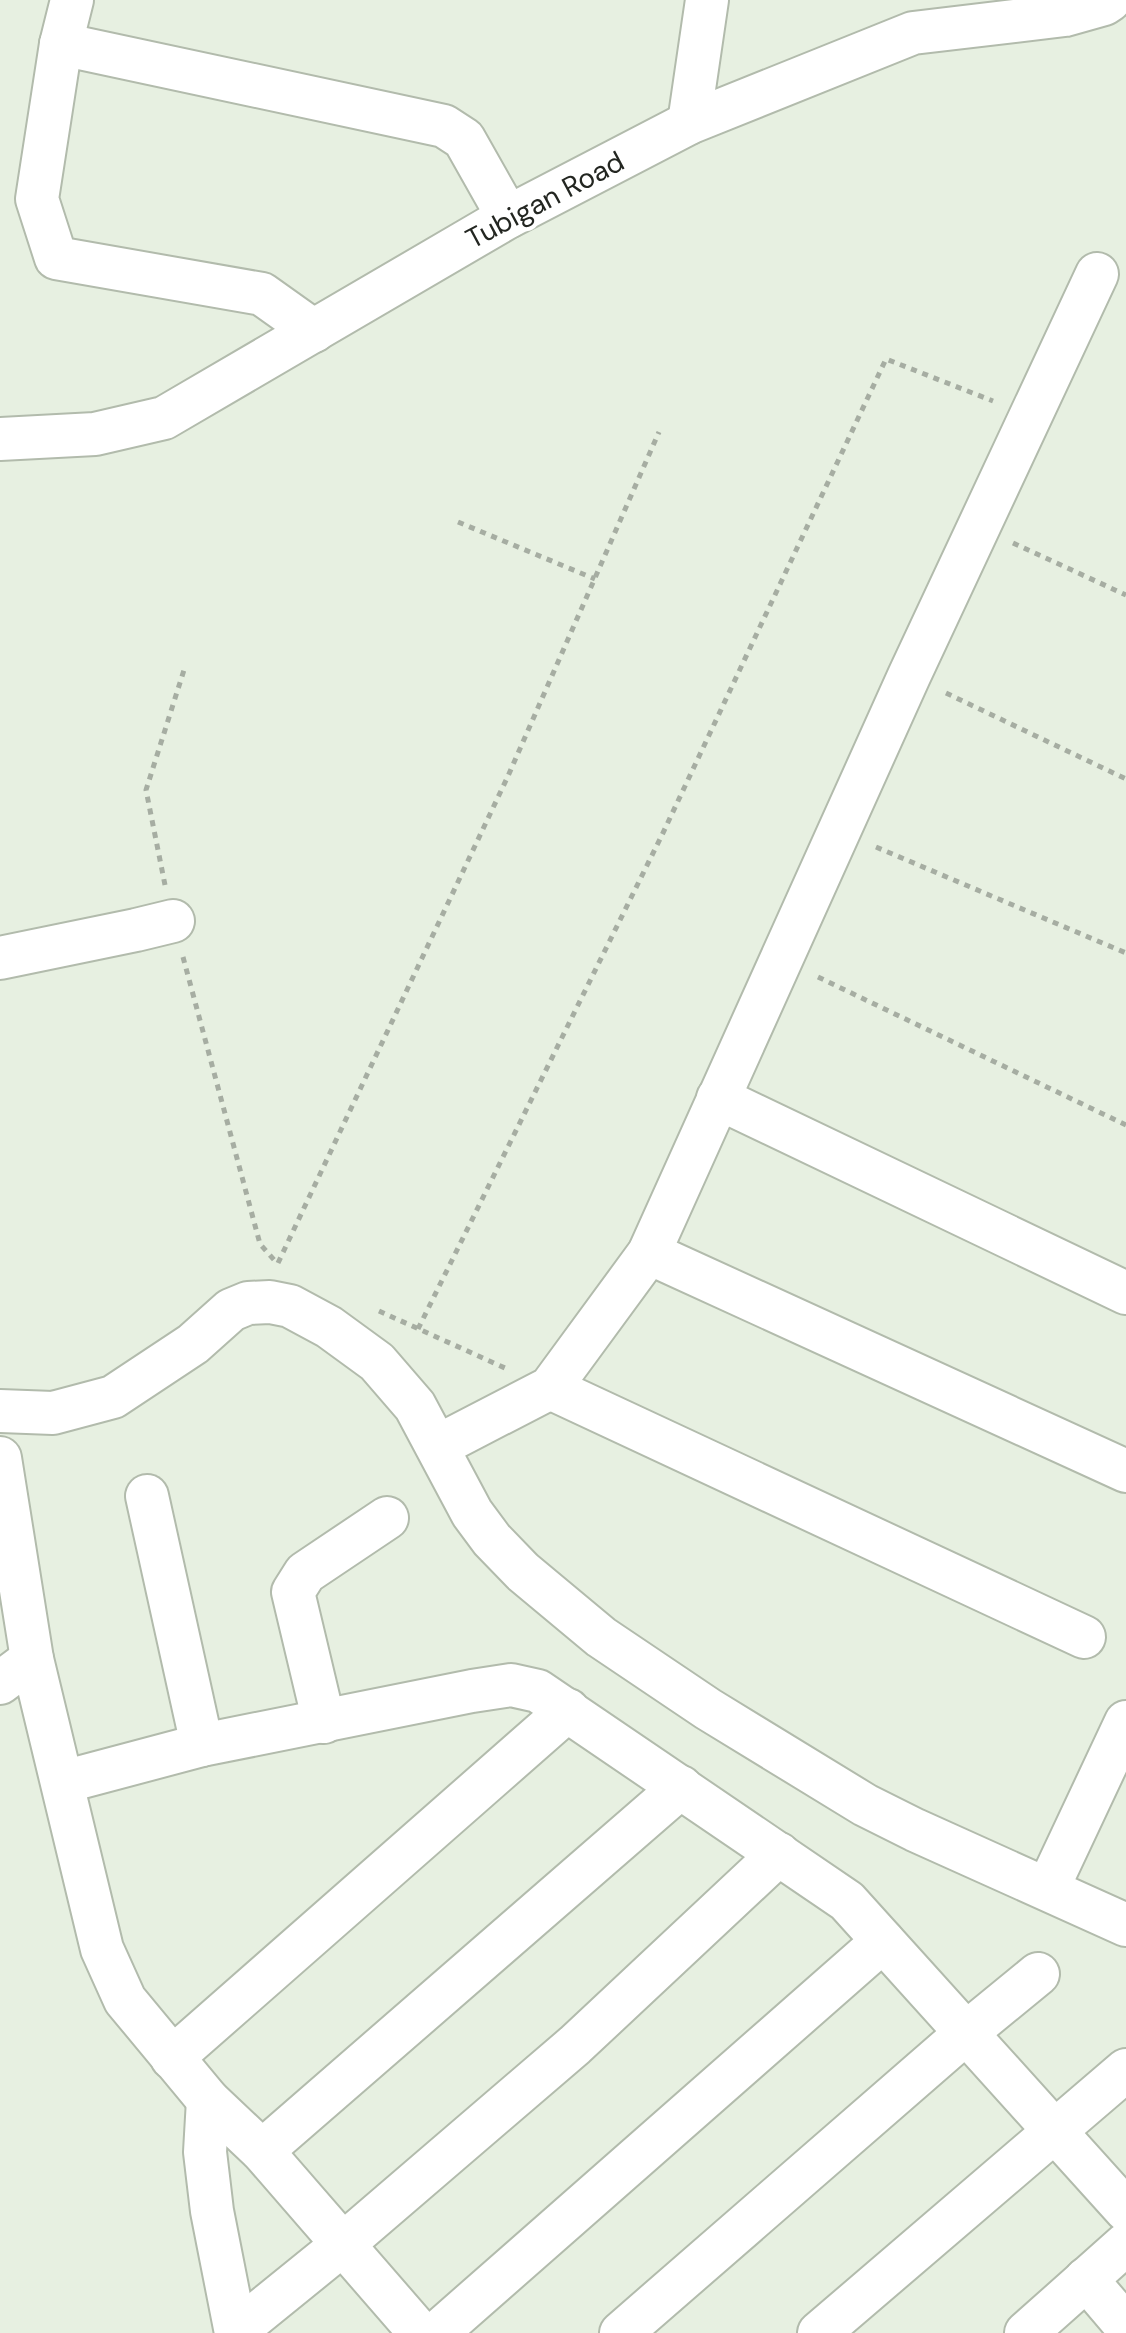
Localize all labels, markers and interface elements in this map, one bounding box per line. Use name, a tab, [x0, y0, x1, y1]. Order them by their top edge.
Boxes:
street label: Tubigan Road	[459, 143, 631, 257]

